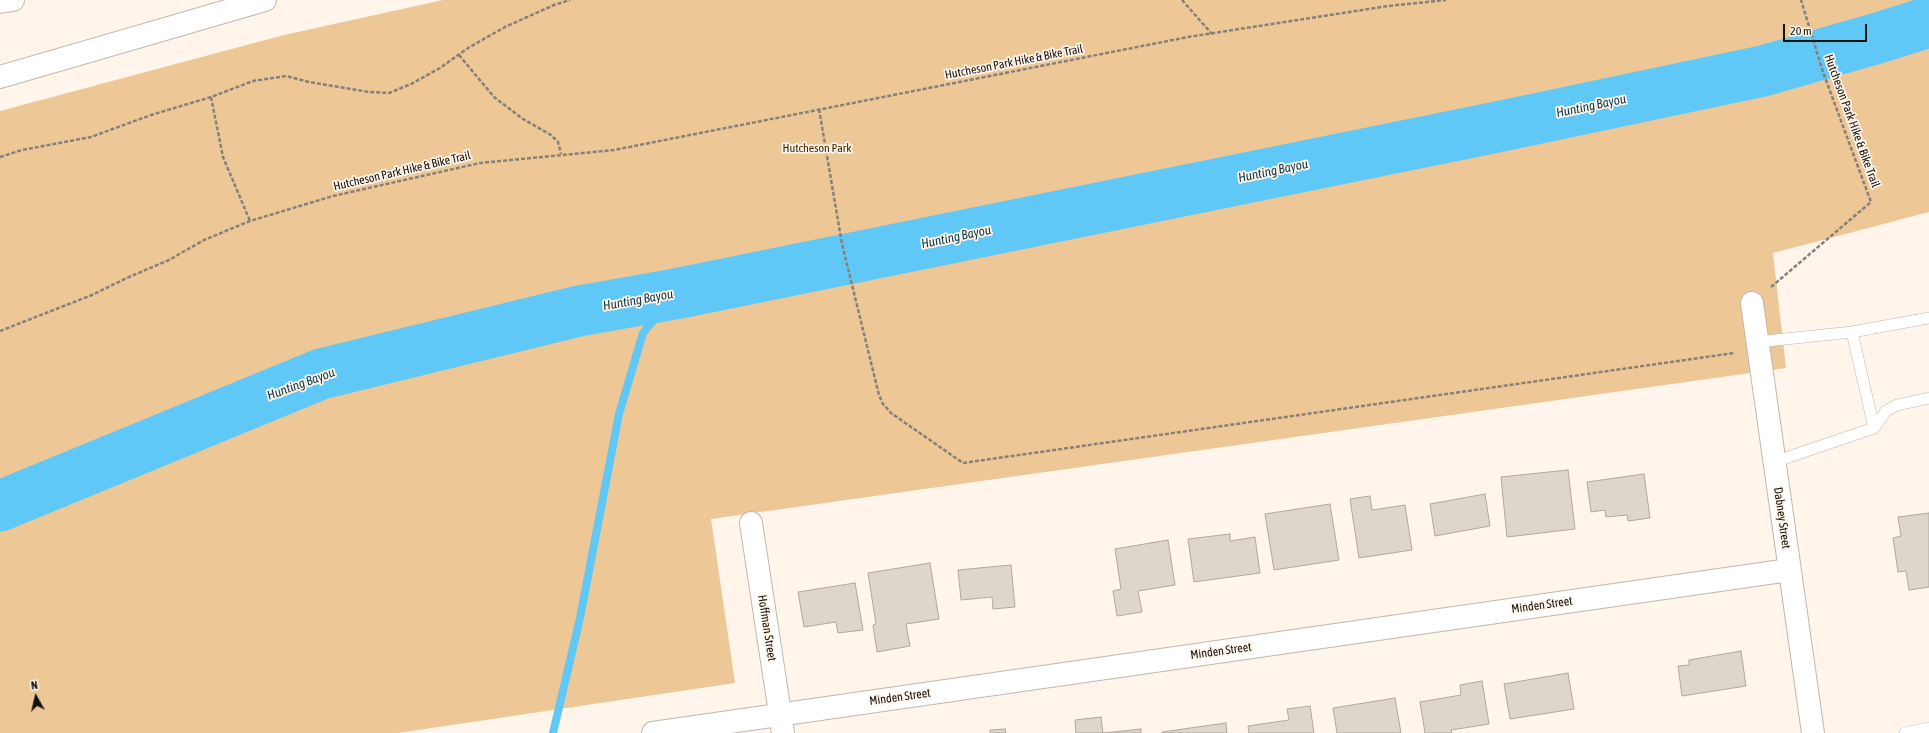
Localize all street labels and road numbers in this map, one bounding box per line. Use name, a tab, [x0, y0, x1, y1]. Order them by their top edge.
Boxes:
street label: Hutcheson Park Hike & Bike Trail	[944, 42, 1084, 82]
street label: Hutcheson Park Hike & Bike Trail	[1821, 53, 1883, 189]
street label: Hutcheson Park Hike & Bike Trail	[332, 148, 472, 194]
street label: Dabney Street	[1771, 486, 1793, 550]
street label: Hoffman Street	[755, 594, 779, 662]
street label: Minden Street	[1511, 594, 1573, 616]
street label: Minden Street	[1190, 640, 1252, 662]
street label: Minden Street	[869, 686, 931, 708]

